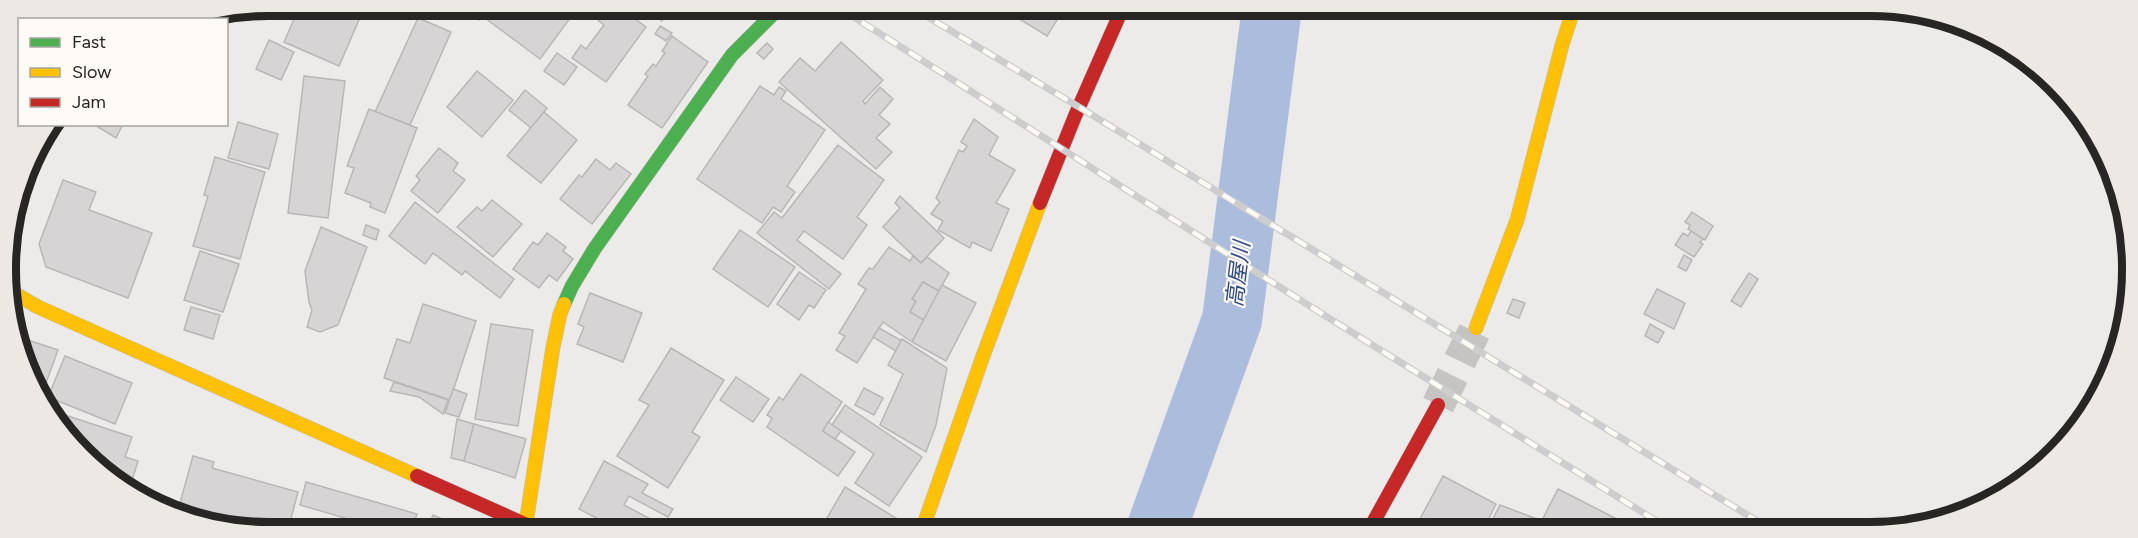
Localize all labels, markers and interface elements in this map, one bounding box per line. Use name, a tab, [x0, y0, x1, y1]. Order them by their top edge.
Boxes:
legend	[18, 18, 228, 126]
text: Fast	[72, 31, 106, 53]
text: Slow	[72, 61, 111, 83]
text: Jam	[72, 91, 106, 113]
water label: 高屋川	[1221, 238, 1256, 308]

